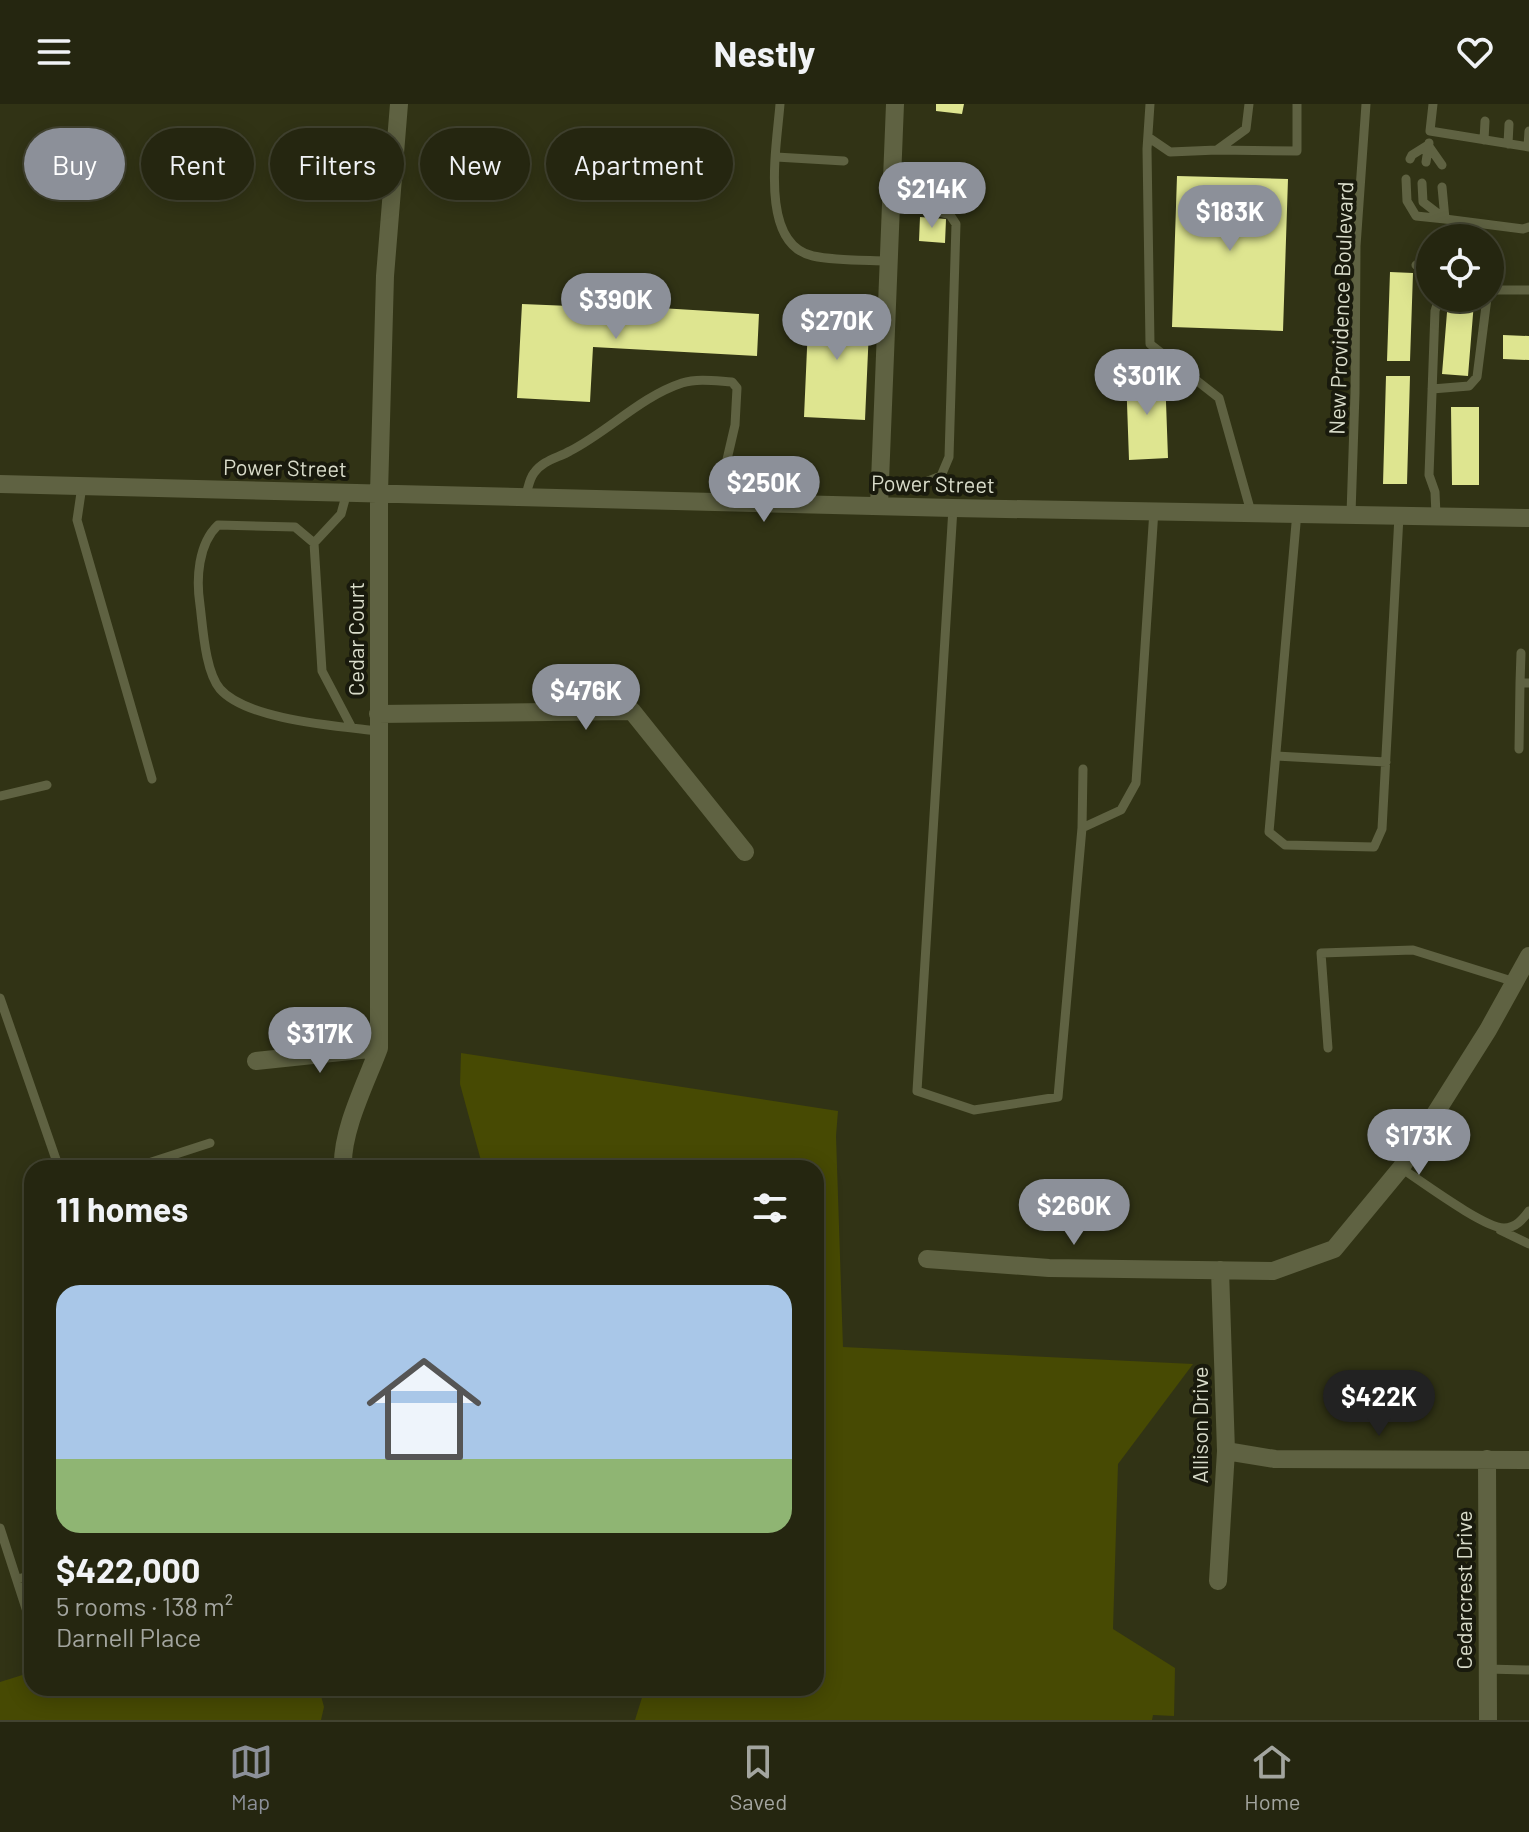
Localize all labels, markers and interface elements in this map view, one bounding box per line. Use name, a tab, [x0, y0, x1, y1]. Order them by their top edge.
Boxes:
icon: menu	[32, 30, 76, 74]
icon: heart	[1453, 30, 1497, 74]
text: Nestly	[714, 31, 816, 74]
chip: Buy	[24, 128, 125, 200]
chip: Rent	[141, 128, 254, 200]
chip: Filters	[270, 128, 404, 200]
chip: New	[420, 128, 530, 200]
chip: Apartment	[546, 128, 733, 200]
pin: $214K	[876, 162, 988, 230]
text: $214K	[897, 172, 967, 203]
street label: New Providence Boulevard	[1323, 181, 1357, 435]
pin: $183K	[1174, 185, 1286, 253]
text: $183K	[1196, 195, 1264, 226]
map controls	[1416, 224, 1504, 312]
button: locate	[1416, 224, 1504, 312]
pin: $390K	[560, 273, 672, 341]
text: $390K	[579, 283, 653, 314]
pin: $270K	[781, 294, 893, 362]
text: $270K	[800, 304, 874, 335]
pin: $301K	[1091, 349, 1203, 417]
text: $301K	[1113, 359, 1181, 390]
street label: Power Street	[223, 453, 347, 481]
pin: $250K	[708, 456, 820, 524]
text: $250K	[727, 466, 801, 497]
street label: Power Street	[871, 469, 995, 497]
street label: Cedar Court	[342, 582, 368, 696]
pin: $476K	[530, 664, 642, 732]
text: $476K	[550, 674, 622, 705]
pin: $317K	[264, 1007, 376, 1075]
text: $317K	[286, 1017, 354, 1048]
pin: $173K	[1363, 1109, 1475, 1177]
text: $173K	[1385, 1119, 1453, 1150]
pin: $260K	[1018, 1179, 1130, 1247]
icon: filters	[748, 1186, 792, 1230]
text: 11 homes	[56, 1188, 188, 1229]
text: $260K	[1037, 1189, 1111, 1220]
icon: home	[352, 1337, 496, 1481]
street label: Allison Drive	[1186, 1367, 1212, 1483]
pin: $422K	[1323, 1370, 1435, 1438]
text: $422K	[1341, 1380, 1417, 1411]
street label: Cedarcrest Drive	[1450, 1510, 1476, 1670]
text: $422,000	[56, 1549, 200, 1590]
text: 5 rooms · 138 m²	[56, 1590, 233, 1621]
text: Darnell Place	[56, 1621, 201, 1652]
tab: Map	[229, 1740, 273, 1814]
tab: Saved	[730, 1740, 787, 1814]
tab: Home	[1244, 1740, 1300, 1814]

